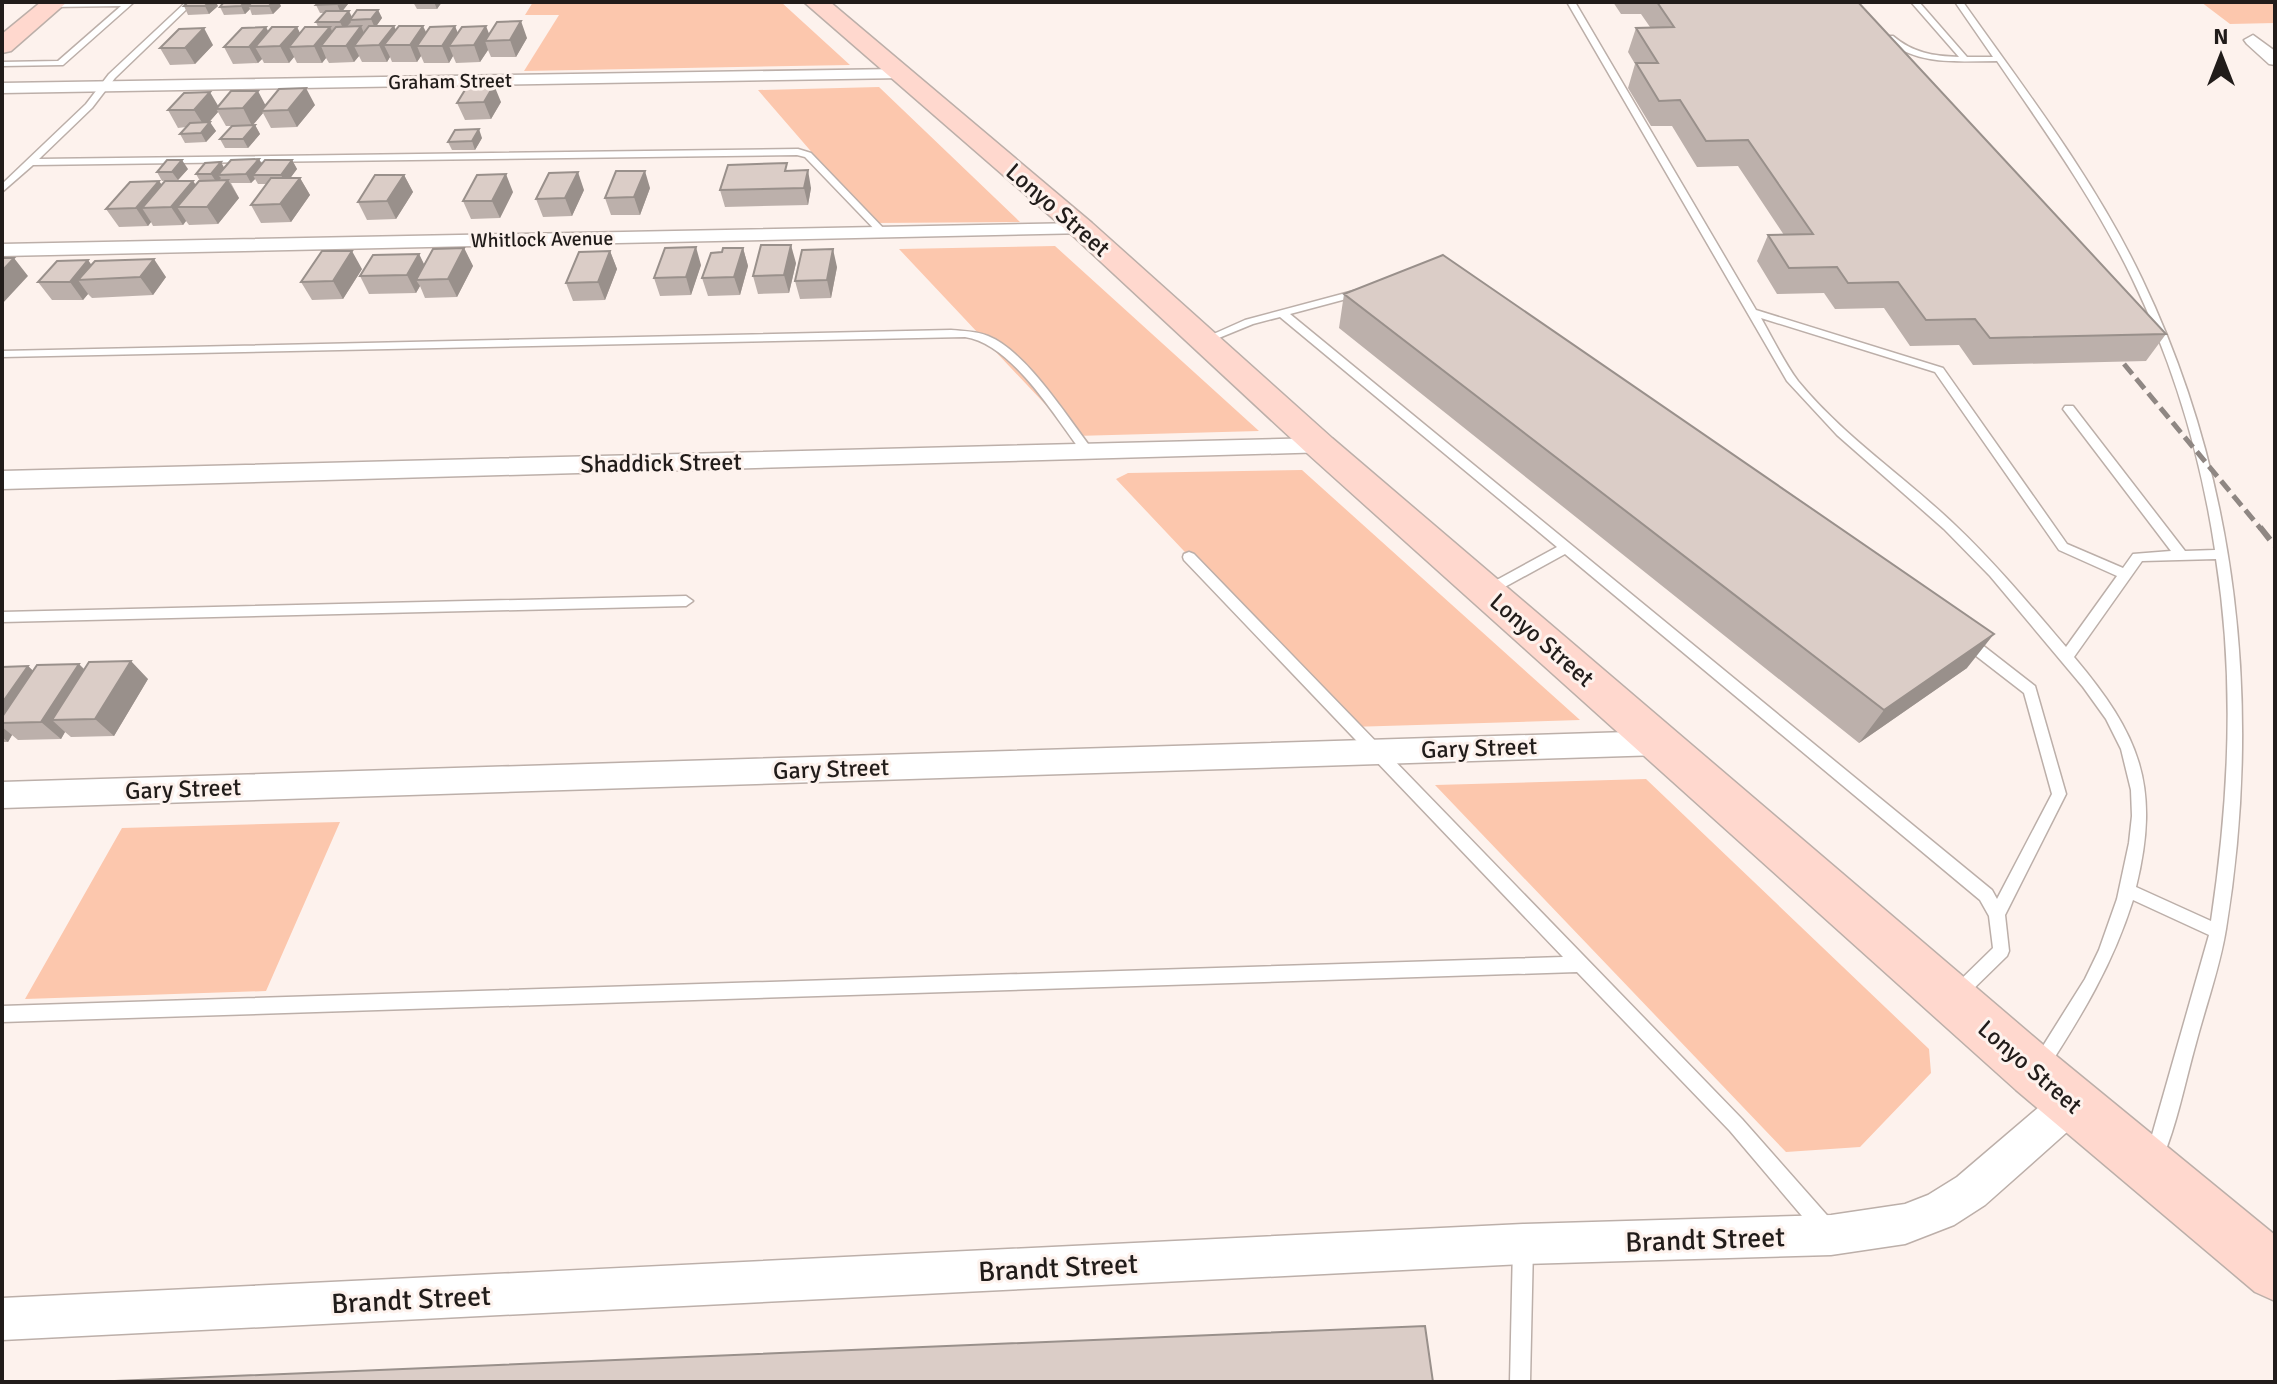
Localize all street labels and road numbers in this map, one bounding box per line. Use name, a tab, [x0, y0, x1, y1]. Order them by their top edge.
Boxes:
street label: Graham Street	[388, 68, 512, 95]
street label: Lonyo Street	[1000, 157, 1116, 263]
street label: Whitlock Avenue	[470, 226, 614, 253]
street label: Shaddick Street	[580, 447, 742, 479]
street label: Lonyo Street	[1484, 587, 1600, 693]
street label: Gary Street	[1420, 731, 1538, 765]
street label: Gary Street	[772, 752, 890, 786]
street label: Gary Street	[124, 772, 242, 806]
street label: Lonyo Street	[1972, 1014, 2088, 1120]
street label: Brandt Street	[1625, 1220, 1786, 1260]
street label: Brandt Street	[977, 1247, 1139, 1289]
street label: Brandt Street	[330, 1279, 492, 1321]

